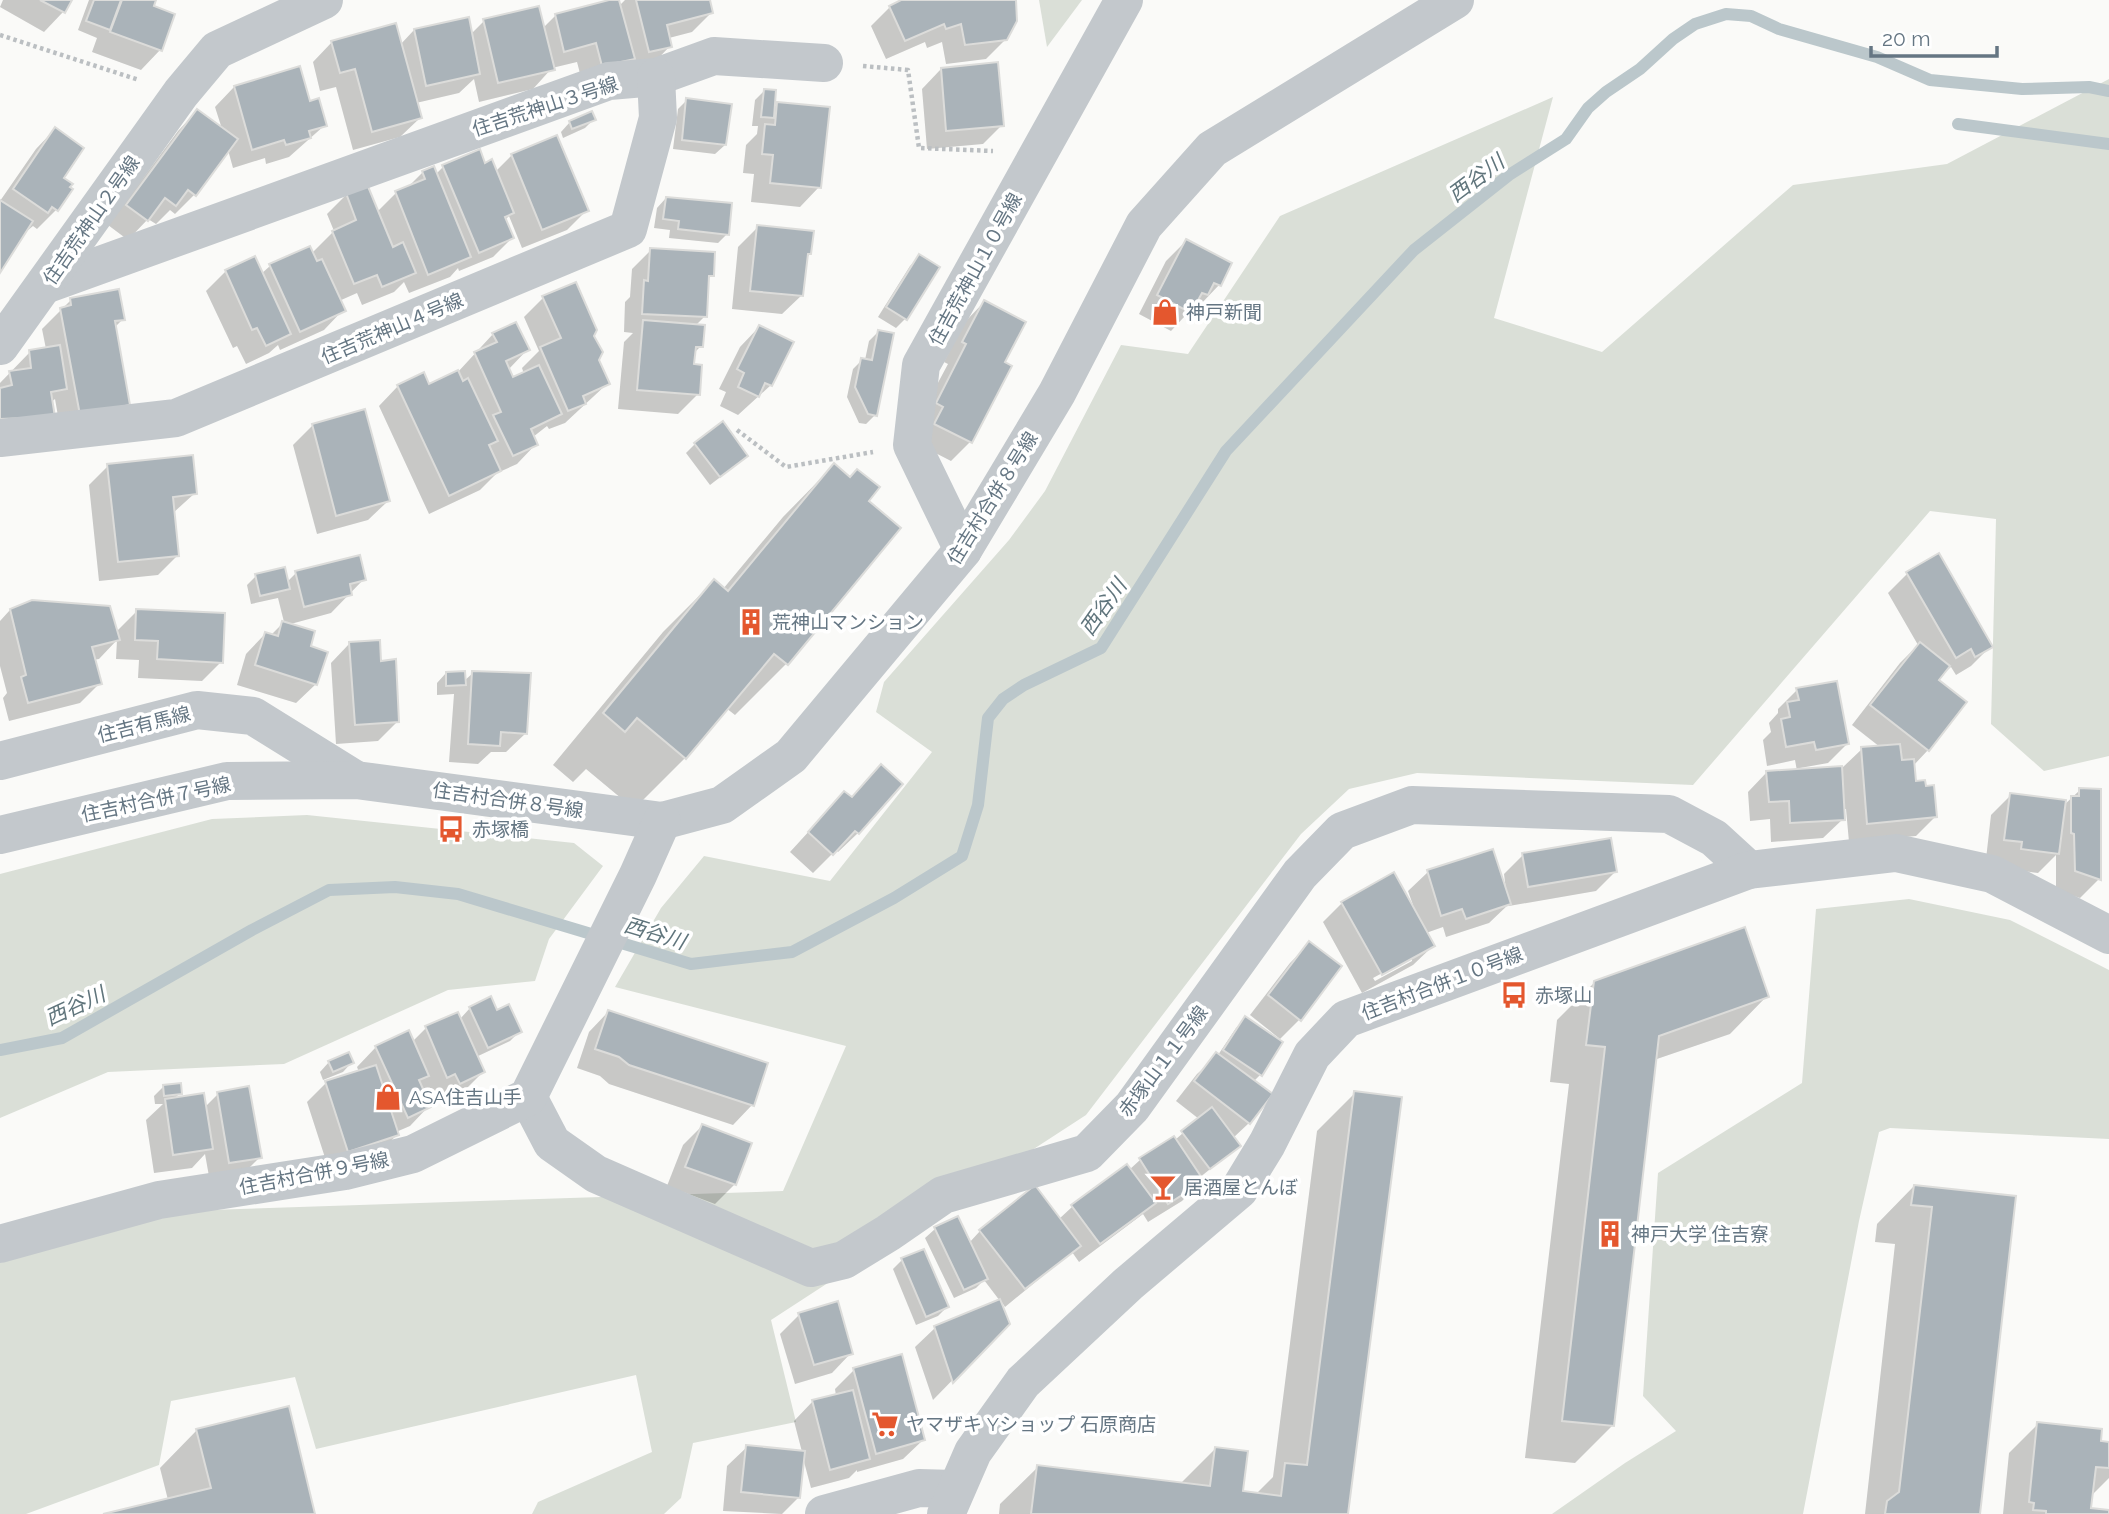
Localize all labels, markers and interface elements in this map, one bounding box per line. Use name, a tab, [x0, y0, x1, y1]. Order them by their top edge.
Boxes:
scale bar	[1871, 14, 1997, 58]
text: 20 m	[1882, 26, 1930, 51]
street label: 住吉荒神山３号線	[469, 72, 621, 140]
water label: 西谷川	[1443, 148, 1510, 207]
street label: 住吉荒神山２号線	[38, 151, 144, 289]
street label: 住吉荒神山１０号線	[924, 189, 1026, 349]
street label: 住吉荒神山４号線	[318, 288, 466, 368]
shop icon: 神戸新聞	[1150, 297, 1180, 327]
place label: 神戸新聞	[1186, 301, 1262, 323]
street label: 住吉村合併８号線	[942, 428, 1042, 568]
water label: 西谷川	[1075, 572, 1132, 640]
building icon: 荒神山マンション	[736, 607, 766, 637]
place label: 荒神山マンション	[772, 611, 924, 633]
street label: 住吉有馬線	[95, 702, 193, 746]
street label: 住吉村合併７号線	[79, 772, 233, 826]
street label: 住吉村合併８号線	[431, 779, 585, 821]
bus stop icon: 赤塚橋	[436, 814, 466, 844]
place label: 赤塚橋	[472, 818, 529, 840]
water label: 西谷川	[621, 912, 691, 955]
street label: 住吉村合併１０号線	[1358, 942, 1526, 1024]
bus stop icon: 赤塚山	[1499, 980, 1529, 1010]
water label: 西谷川	[41, 981, 111, 1031]
place label: 赤塚山	[1535, 984, 1592, 1006]
street label: 赤塚山１１号線	[1114, 1001, 1212, 1121]
shop icon: ASA住吉山手	[373, 1082, 403, 1112]
place label: ASA住吉山手	[409, 1086, 522, 1108]
street label: 住吉村合併９号線	[237, 1148, 391, 1198]
bar icon: 居酒屋とんぼ	[1148, 1172, 1178, 1202]
place label: 居酒屋とんぼ	[1184, 1176, 1298, 1198]
building icon: 神戸大学 住吉寮	[1595, 1219, 1625, 1249]
place label: 神戸大学 住吉寮	[1631, 1223, 1769, 1245]
supermarket icon: ヤマザキ Yショップ 石原商店	[870, 1409, 900, 1439]
place label: ヤマザキ Yショップ 石原商店	[906, 1413, 1156, 1435]

